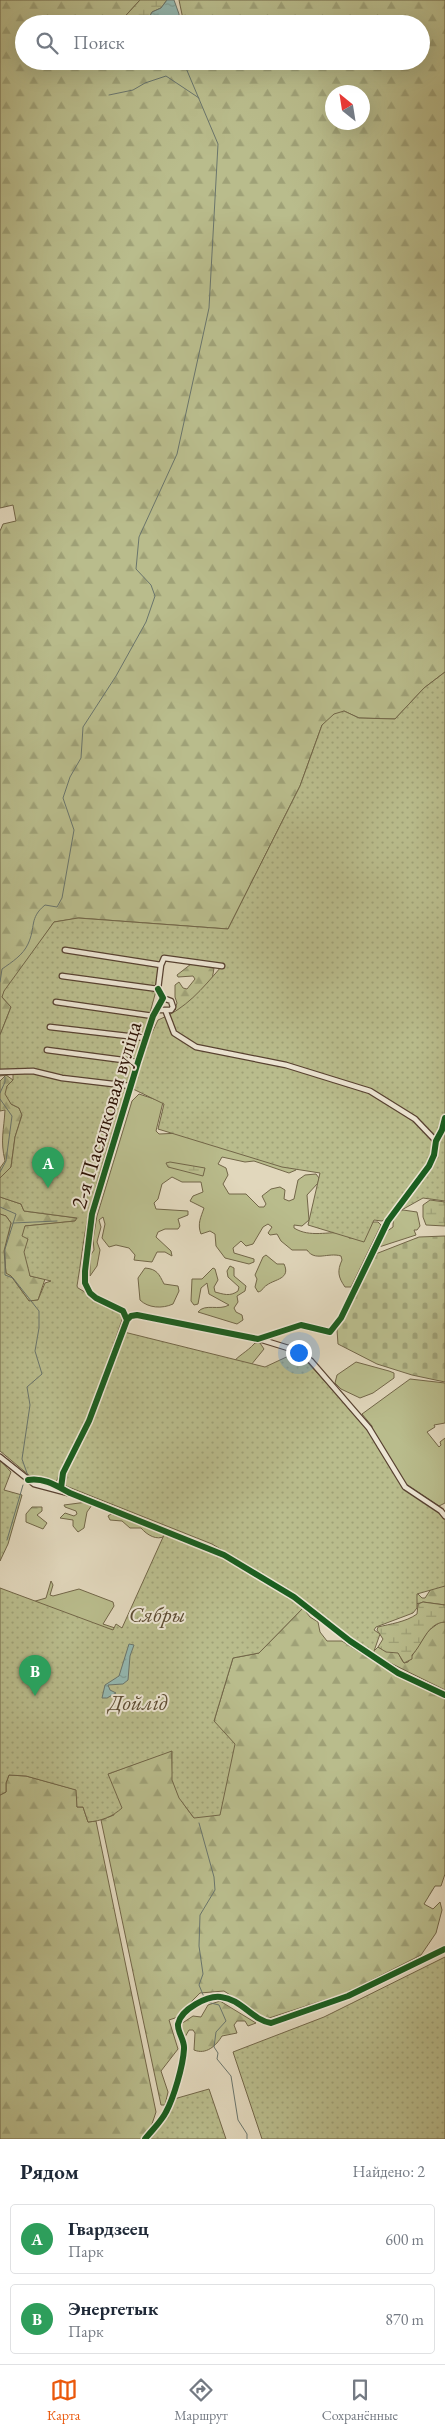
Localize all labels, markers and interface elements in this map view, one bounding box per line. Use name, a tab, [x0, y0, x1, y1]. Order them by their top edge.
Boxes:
search box	[15, 15, 430, 70]
icon: search	[33, 29, 61, 57]
text: Поиск	[73, 30, 125, 55]
north arrow	[325, 85, 370, 130]
street label: 2-я Пасялковая вуліца	[64, 1018, 148, 1212]
pin: A	[32, 1147, 64, 1188]
your location	[286, 1340, 312, 1366]
park label: Сябры	[129, 1600, 185, 1629]
pin: B	[19, 1655, 51, 1696]
park label: Дойлід	[106, 1688, 168, 1717]
text: Рядом	[20, 2158, 79, 2185]
text: Найдено: 2	[353, 2161, 425, 2182]
text: Гвардзеец	[68, 2216, 149, 2241]
text: A	[31, 2229, 43, 2250]
text: 600 m	[385, 2229, 424, 2250]
text: Парк	[68, 2241, 104, 2262]
text: Энергетык	[68, 2296, 158, 2321]
text: B	[32, 2309, 42, 2330]
text: 870 m	[385, 2309, 424, 2330]
text: Парк	[68, 2321, 104, 2342]
tab: Карта	[47, 2376, 80, 2424]
tab: Маршрут	[174, 2376, 228, 2424]
tab: Сохранённые	[322, 2376, 398, 2424]

